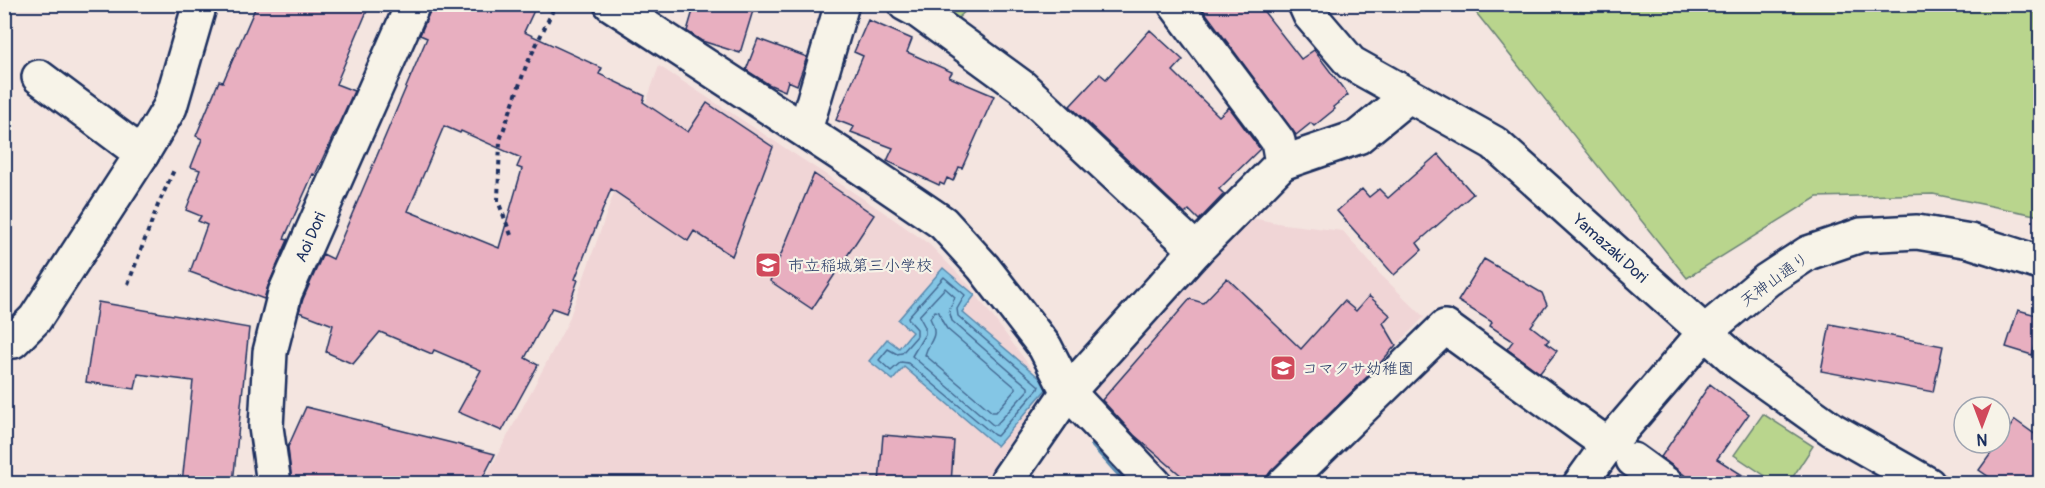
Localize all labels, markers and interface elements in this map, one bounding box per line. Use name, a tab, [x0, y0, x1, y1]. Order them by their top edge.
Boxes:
street label: Aoi Dori	[291, 209, 331, 265]
street label: Yamazaki Dori	[1568, 209, 1652, 287]
street label: 天神山通り	[1736, 248, 1813, 311]
school or university icon: 市立稲城第三小学校	[753, 250, 783, 280]
place label: 市立稲城第三小学校	[788, 256, 932, 276]
school or university icon: コマクサ幼稚園	[1268, 353, 1298, 383]
place label: コマクサ幼稚園	[1302, 359, 1414, 379]
north arrow	[1952, 395, 2012, 455]
text: N	[1976, 429, 1987, 449]

